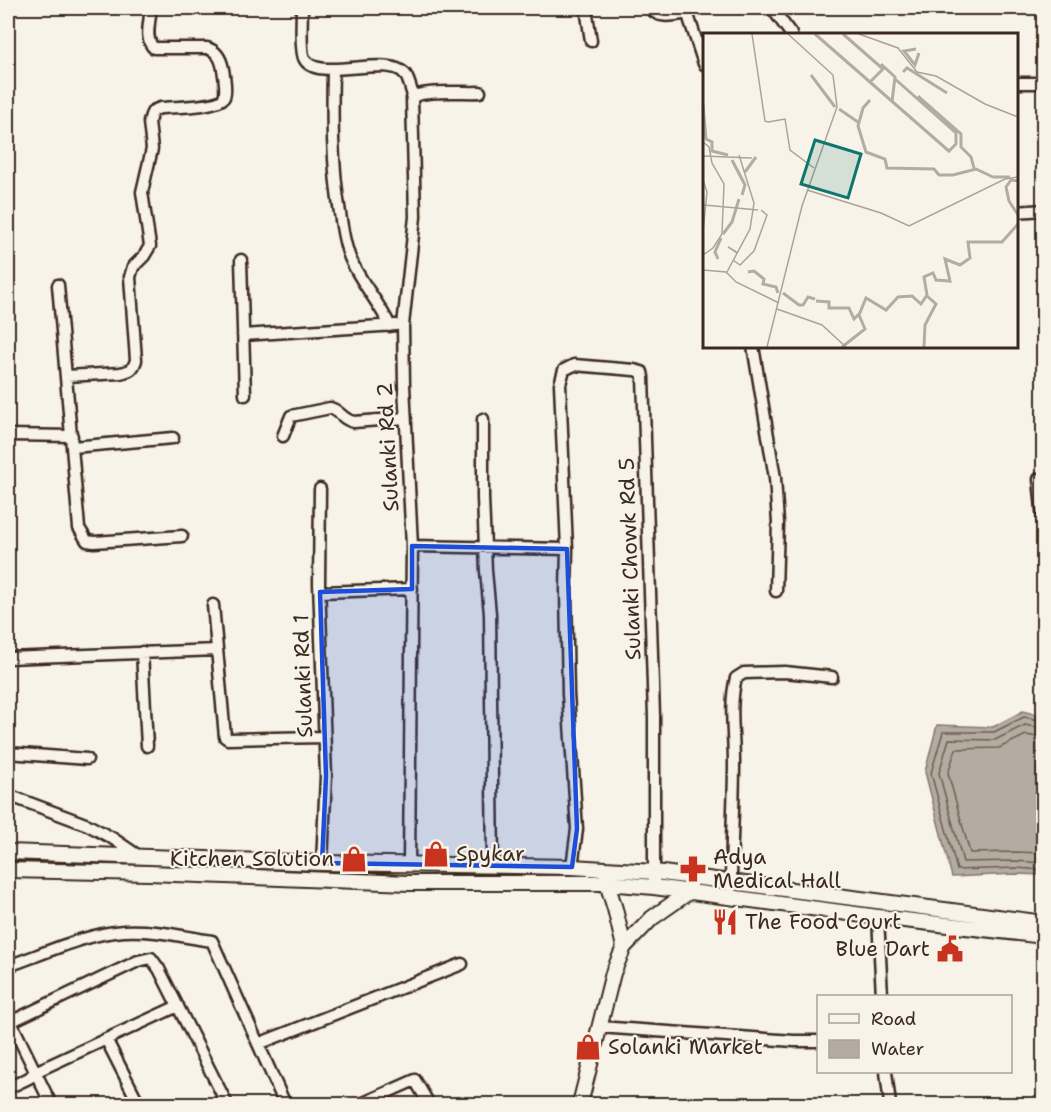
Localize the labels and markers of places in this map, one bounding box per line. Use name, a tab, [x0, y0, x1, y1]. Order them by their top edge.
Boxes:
shop icon: Spykar	[421, 839, 451, 869]
place label: Spykar	[456, 840, 525, 868]
place label: Adya Medical Hall	[713, 843, 842, 895]
shop icon: Kitchen Solution	[339, 844, 369, 874]
place label: Kitchen Solution	[170, 845, 334, 873]
pharmacy icon: Adya Medical Hall	[678, 854, 708, 884]
restaurant icon: The Food Court	[710, 907, 740, 937]
place label: The Food Court	[745, 908, 901, 936]
public building icon: Blue Dart	[935, 934, 965, 964]
place label: Blue Dart	[836, 935, 930, 963]
shop icon: Solanki Market	[573, 1032, 603, 1062]
place label: Solanki Market	[608, 1033, 763, 1061]

